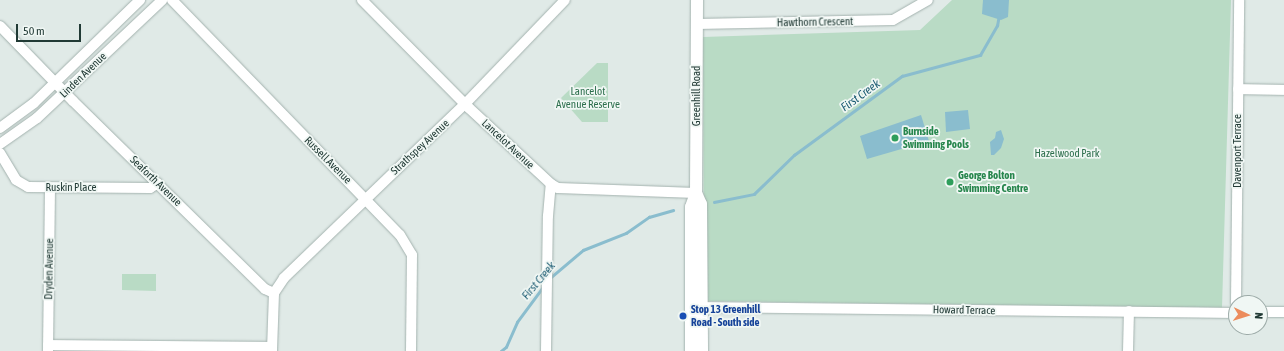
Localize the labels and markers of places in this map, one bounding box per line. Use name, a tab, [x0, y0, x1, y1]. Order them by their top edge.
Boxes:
place label: Burnside Swimming Pools	[903, 125, 969, 151]
marker: Burnside Swimming Pools	[890, 133, 900, 143]
place label: George Bolton Swimming Centre	[958, 169, 1028, 195]
marker: George Bolton Swimming Centre	[945, 177, 955, 187]
place label: Stop 13 Greenhill Road - South side	[691, 303, 760, 329]
marker: Stop 13 Greenhill Road - South side	[678, 311, 688, 321]

